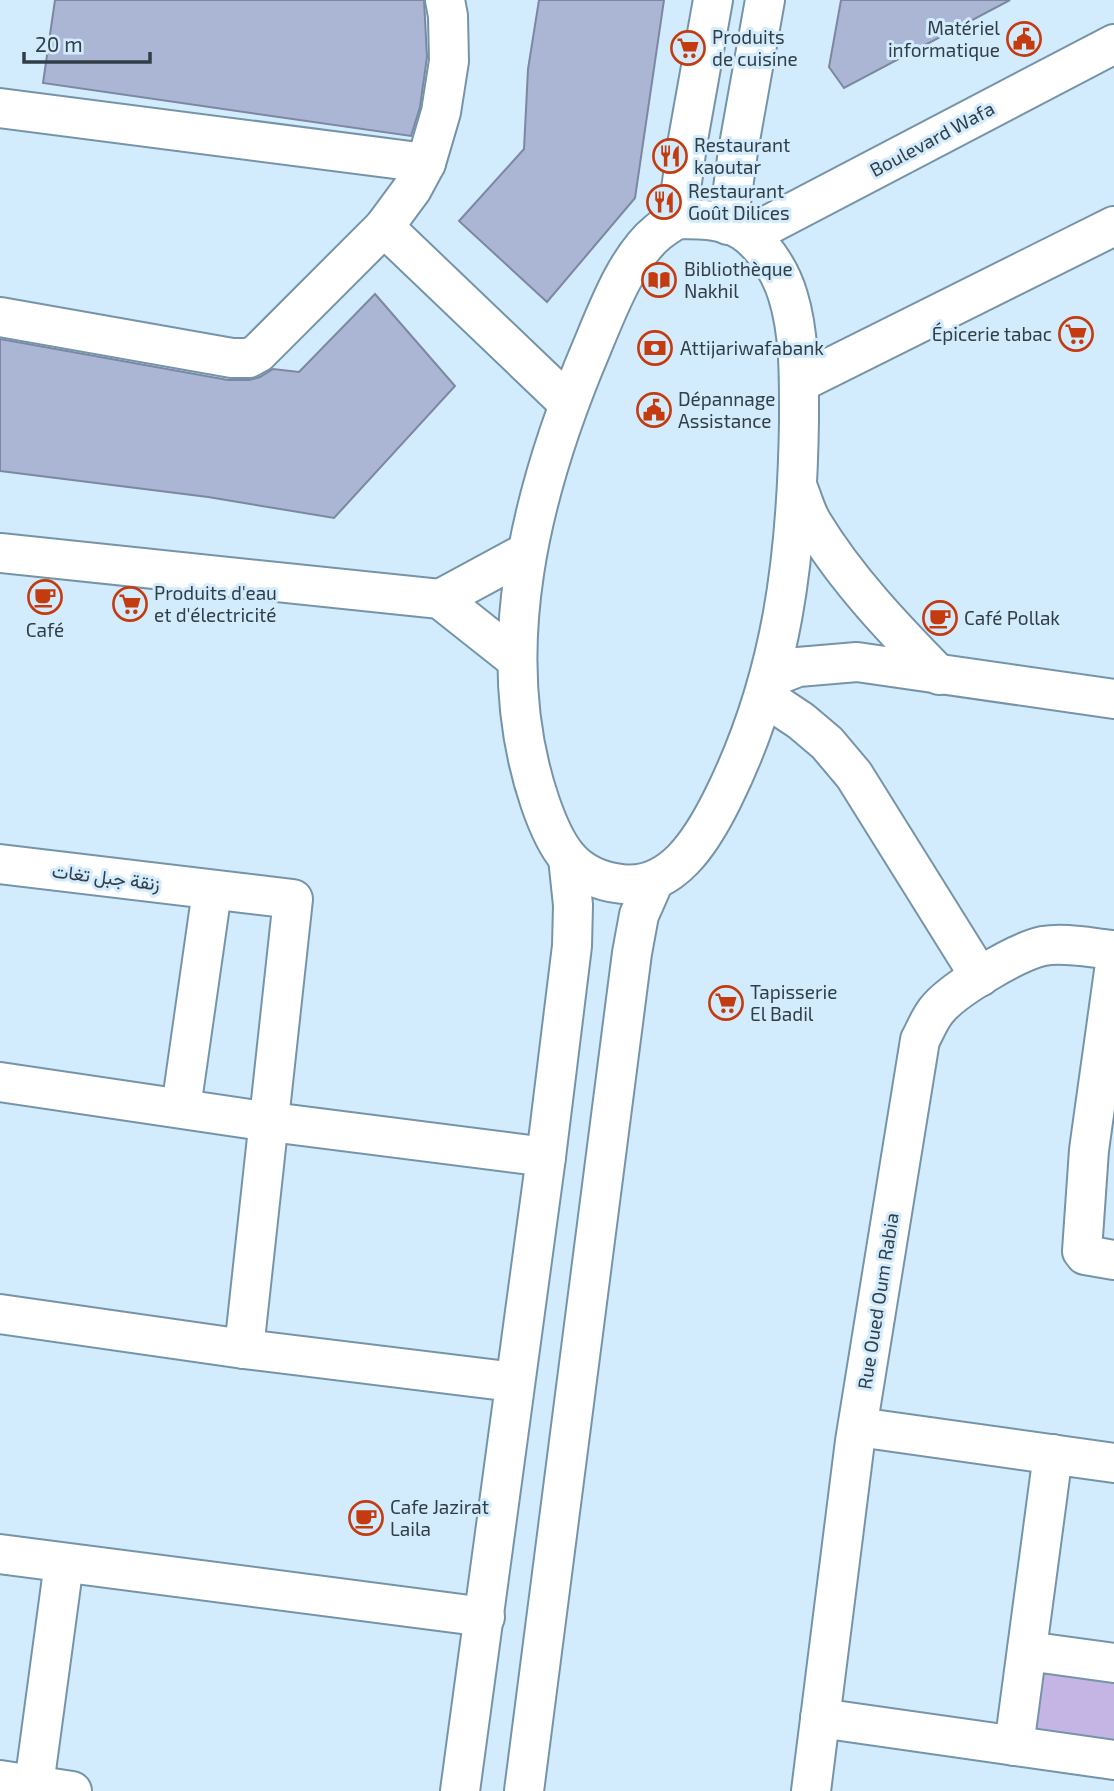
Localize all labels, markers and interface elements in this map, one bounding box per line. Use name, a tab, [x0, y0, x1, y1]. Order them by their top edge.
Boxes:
place label: Matériel informatique	[888, 16, 1000, 61]
public building icon: Matériel informatique	[1005, 20, 1043, 58]
scale bar	[24, 21, 150, 65]
place label: Produits de cuisine	[712, 25, 798, 70]
supermarket icon: Produits de cuisine	[669, 29, 707, 67]
text: 20 m	[35, 31, 83, 56]
street label: Boulevard Wafa	[866, 96, 998, 181]
place label: Restaurant kaoutar	[694, 133, 790, 178]
restaurant icon: Restaurant kaoutar	[651, 137, 689, 175]
place label: Restaurant Goût Dilices	[688, 179, 790, 224]
restaurant icon: Restaurant Goût Dilices	[645, 183, 683, 221]
place label: Bibliothèque Nakhil	[684, 257, 793, 302]
library icon: Bibliothèque Nakhil	[640, 261, 678, 299]
supermarket icon: Épicerie tabac	[1057, 315, 1095, 353]
place label: Épicerie tabac	[932, 322, 1052, 345]
bank icon: Attijariwafabank	[636, 329, 674, 367]
place label: Attijariwafabank	[680, 336, 824, 359]
place label: Dépannage Assistance	[678, 387, 776, 432]
public building icon: Dépannage Assistance	[635, 391, 673, 429]
cafe icon: Café	[26, 578, 64, 616]
place label: Produits d'eau et d'électricité	[154, 581, 277, 626]
supermarket icon: Produits d'eau et d'électricité	[111, 585, 149, 623]
cafe icon: Café Pollak	[921, 599, 959, 637]
place label: Café Pollak	[964, 606, 1060, 629]
place label: Café	[26, 618, 64, 641]
street label: زنقة جبل تغات	[51, 858, 161, 896]
place label: Tapisserie El Badil	[750, 980, 837, 1025]
supermarket icon: Tapisserie El Badil	[707, 984, 745, 1022]
street label: Rue Oued Oum Rabia	[852, 1211, 903, 1391]
place label: Cafe Jazirat Laila	[390, 1495, 489, 1540]
cafe icon: Cafe Jazirat Laila	[347, 1499, 385, 1537]

